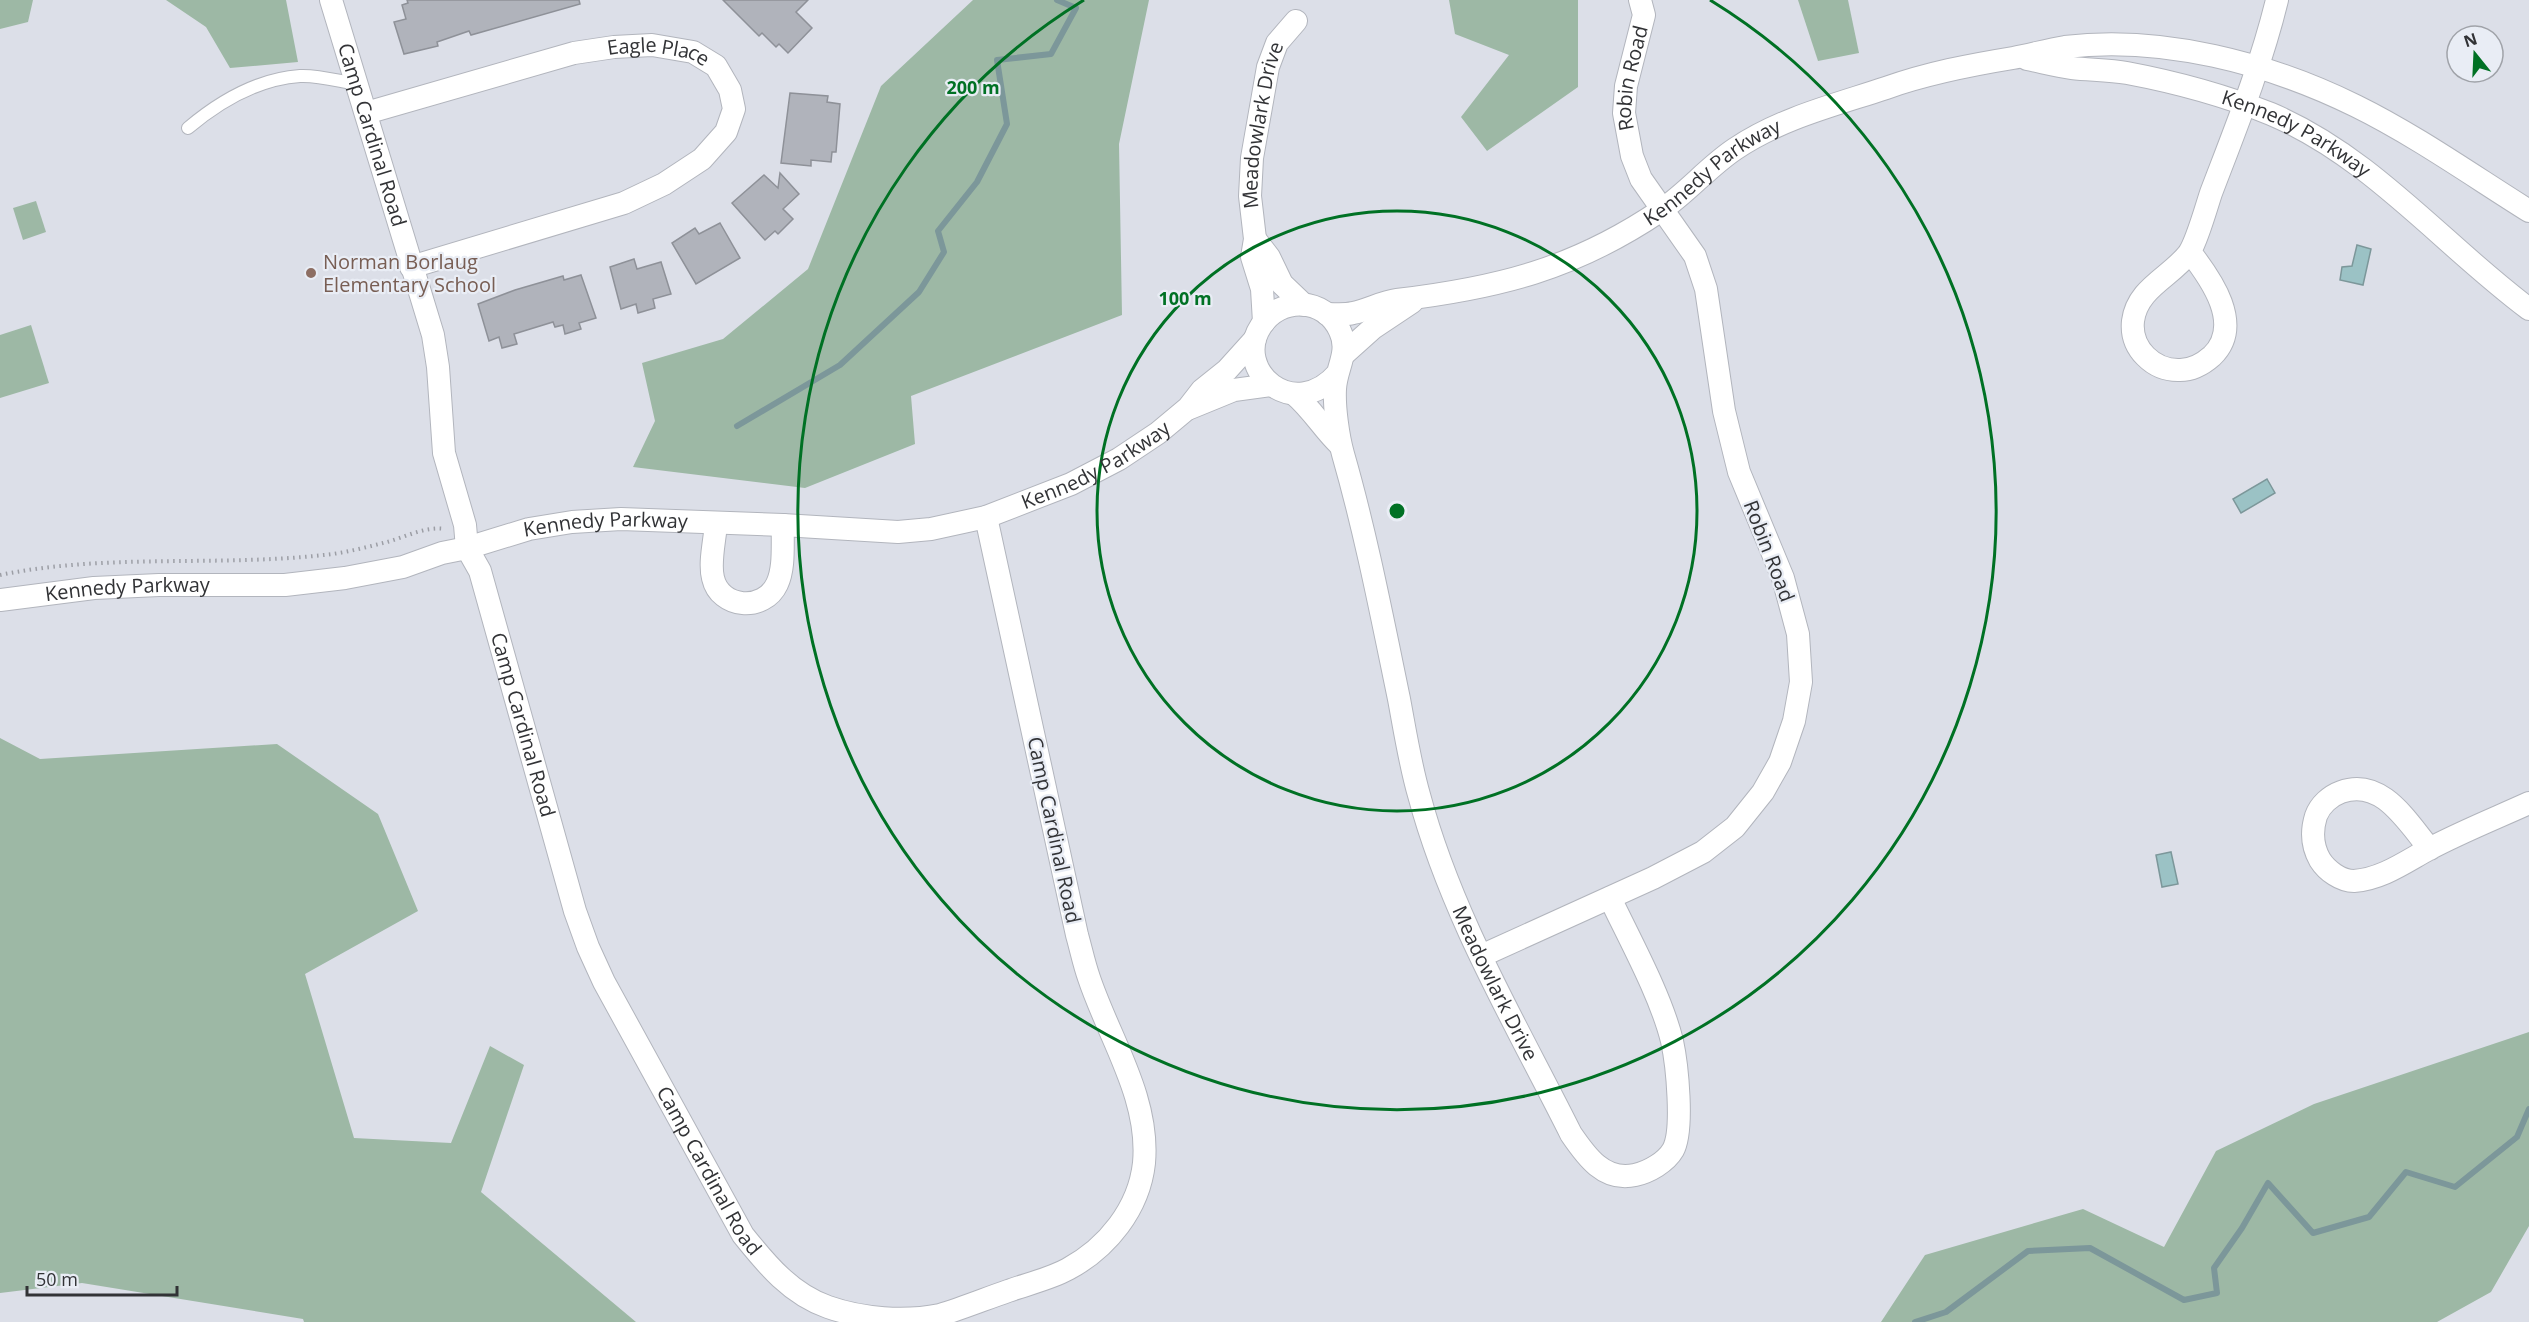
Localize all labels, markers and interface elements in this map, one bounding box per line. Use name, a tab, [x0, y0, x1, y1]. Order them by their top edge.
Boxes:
street label: Robin Road	[1610, 22, 1654, 133]
north arrow	[2445, 24, 2505, 84]
text: N	[2461, 27, 2480, 52]
street label: Eagle Place	[605, 31, 715, 72]
street label: Meadowlark Drive	[1235, 38, 1289, 210]
street label: Camp Cardinal Road	[332, 40, 413, 230]
text: 200 m	[946, 75, 1000, 99]
street label: Kennedy Parkway	[2218, 83, 2377, 184]
street label: Kennedy Parkway	[1638, 112, 1786, 231]
place label: Norman Borlaug Elementary School	[323, 248, 496, 298]
marker: Norman Borlaug Elementary School	[304, 266, 318, 280]
text: 100 m	[1158, 286, 1212, 310]
street label: Kennedy Parkway	[1017, 414, 1176, 515]
street label: Robin Road	[1738, 496, 1801, 606]
centre of rings	[1387, 501, 1407, 521]
street label: Kennedy Parkway	[521, 505, 689, 543]
street label: Kennedy Parkway	[43, 571, 211, 607]
street label: Camp Cardinal Road	[485, 629, 562, 820]
street label: Camp Cardinal Road	[1022, 734, 1087, 926]
street label: Meadowlark Drive	[1446, 901, 1545, 1065]
street label: Camp Cardinal Road	[651, 1081, 768, 1261]
scale bar	[27, 1259, 177, 1297]
text: 50 m	[36, 1267, 78, 1291]

